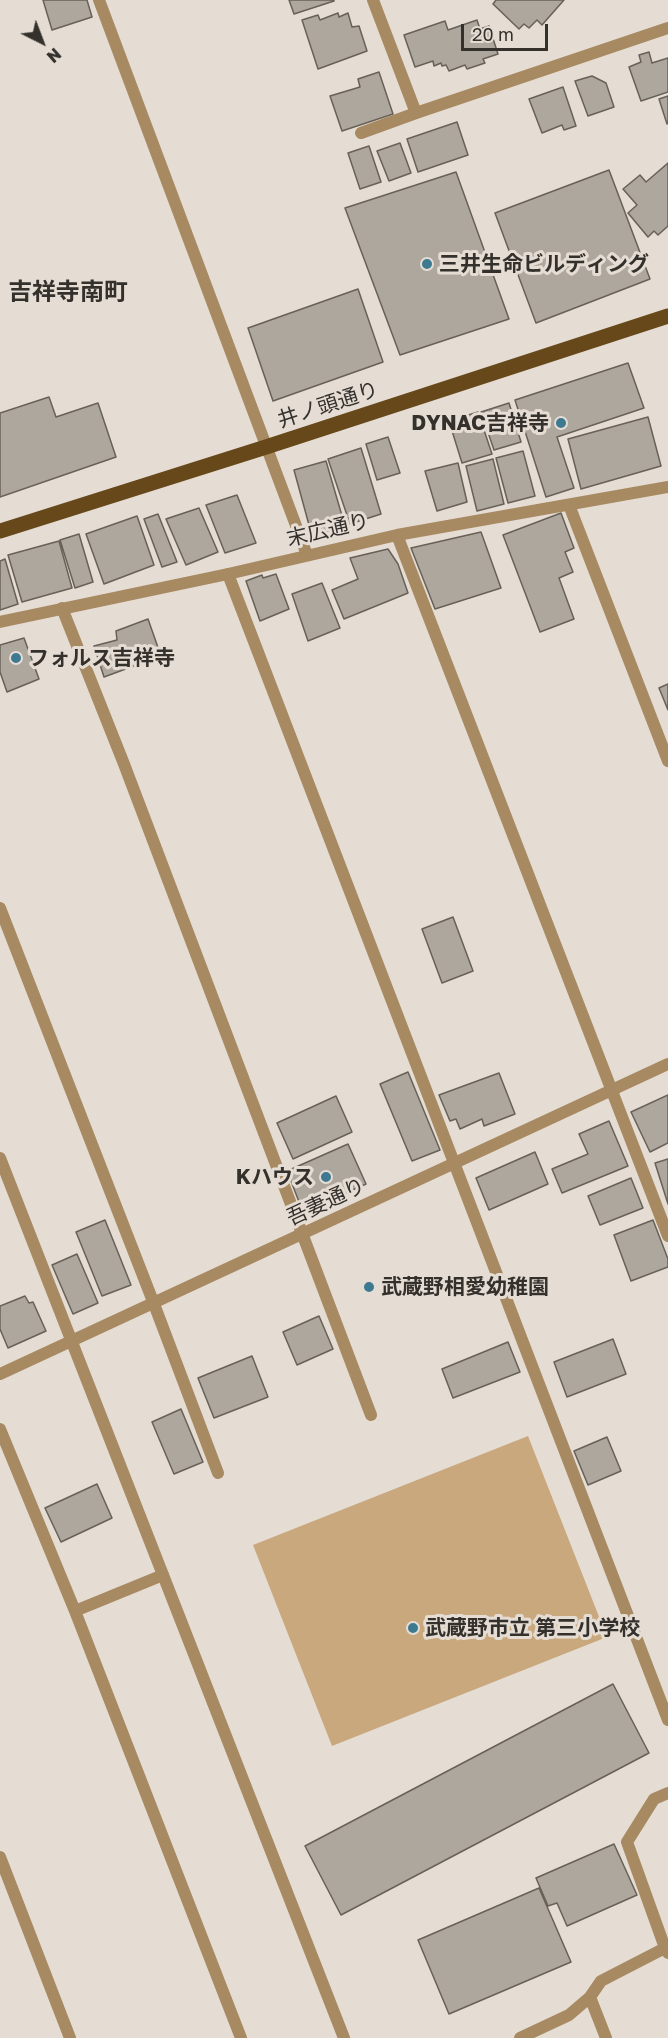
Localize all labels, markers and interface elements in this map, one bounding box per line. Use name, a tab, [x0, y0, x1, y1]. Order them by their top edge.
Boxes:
north arrow	[12, 12, 72, 72]
scale bar	[464, 12, 551, 50]
text: 20 m	[472, 23, 514, 45]
text: N	[43, 44, 65, 67]
place label: 三井生命ビルディング	[439, 251, 649, 277]
marker: 三井生命ビルディング	[420, 257, 434, 271]
district label: 吉祥寺南町	[8, 278, 128, 306]
street label: 井ノ頭通り	[274, 377, 382, 433]
place label: DYNAC吉祥寺	[411, 410, 549, 436]
marker: DYNAC吉祥寺	[554, 416, 568, 430]
street label: 末広通り	[284, 508, 372, 552]
place label: フォルス吉祥寺	[28, 645, 175, 671]
marker: フォルス吉祥寺	[9, 651, 23, 665]
place label: Kハウス	[236, 1164, 314, 1190]
marker: Kハウス	[319, 1170, 333, 1184]
street label: 吾妻通り	[283, 1173, 369, 1231]
place label: 武蔵野相愛幼稚園	[381, 1274, 549, 1300]
marker: 武蔵野相愛幼稚園	[362, 1280, 376, 1294]
place label: 武蔵野市立 第三小学校	[425, 1615, 640, 1641]
marker: 武蔵野市立 第三小学校	[406, 1621, 420, 1635]

